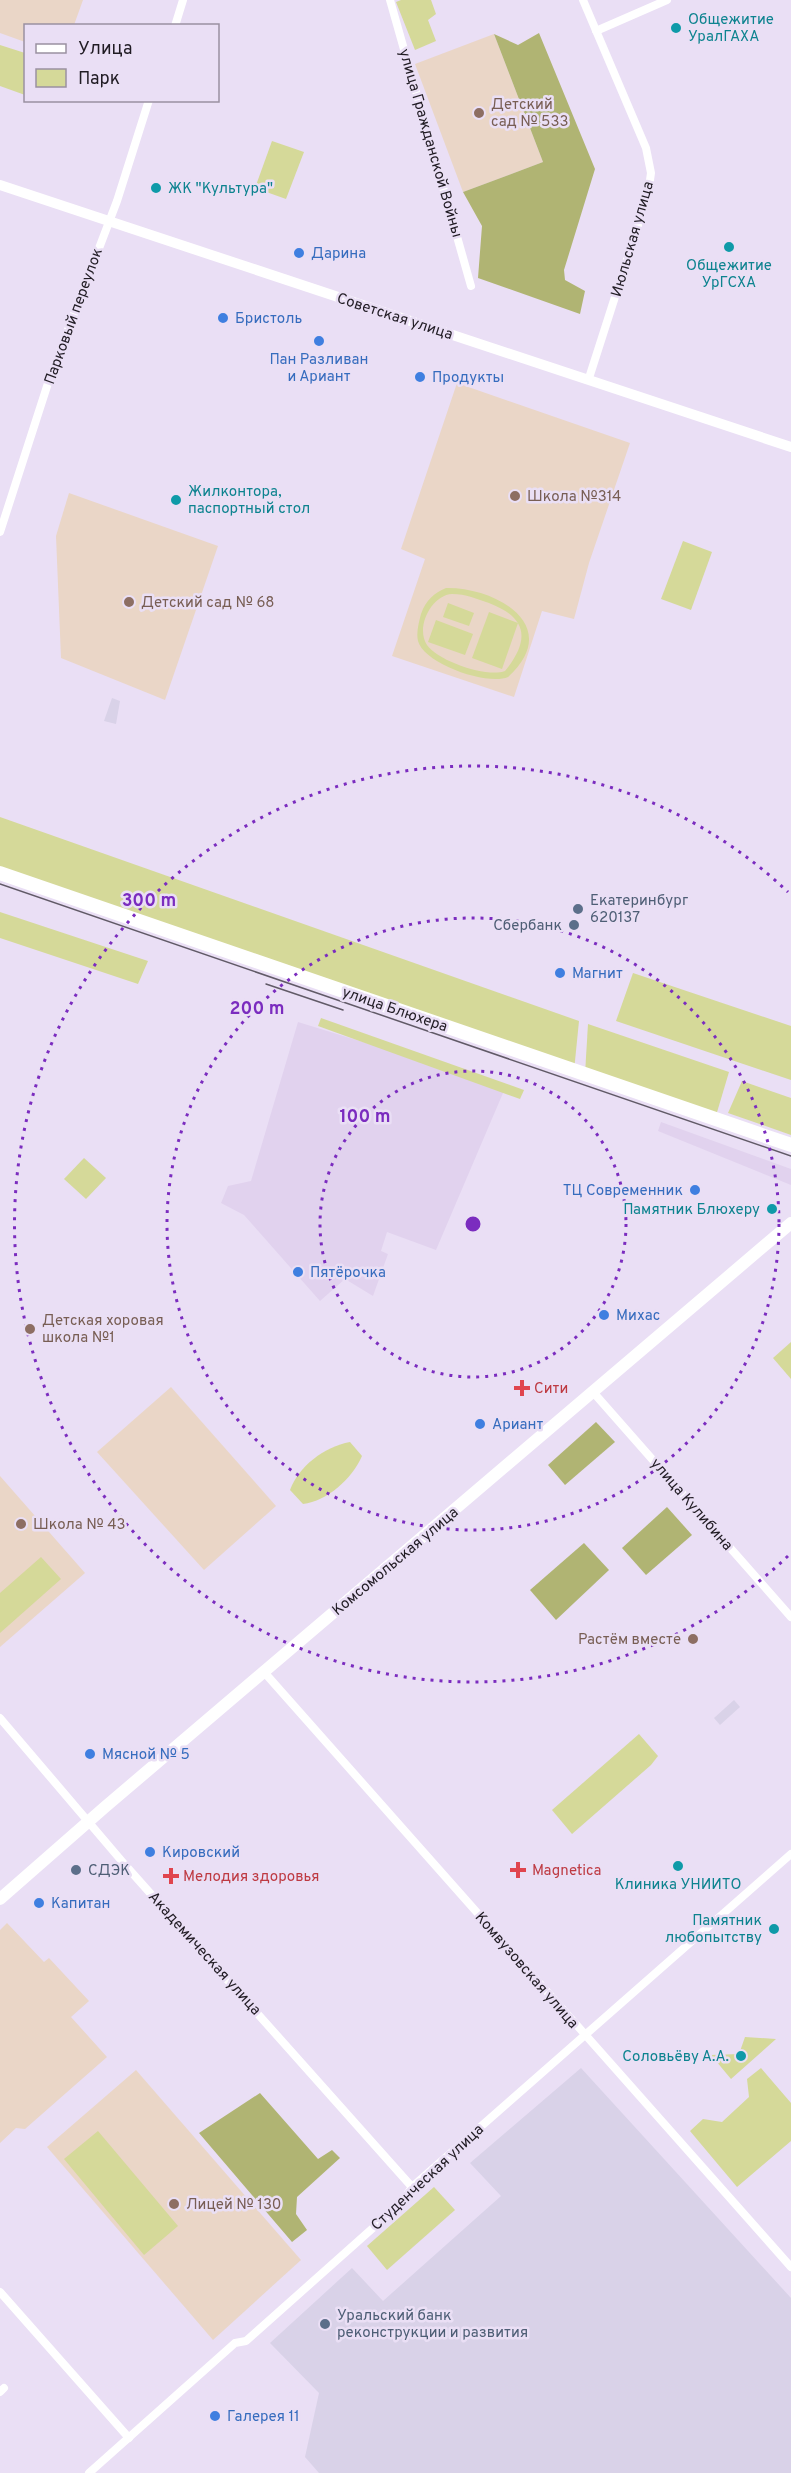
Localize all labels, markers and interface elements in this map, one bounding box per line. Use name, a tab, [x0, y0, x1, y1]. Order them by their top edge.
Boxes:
place label: Общежитие УралГАХА	[688, 11, 774, 47]
marker: Общежитие УралГАХА	[669, 21, 683, 35]
legend	[24, 24, 219, 102]
text: Улица	[78, 38, 132, 61]
street label: улица Гражданской Войны	[394, 47, 466, 240]
text: Парк	[78, 68, 120, 91]
place label: Детский сад № 533	[491, 96, 569, 132]
marker: Детский сад № 533	[472, 106, 486, 120]
street label: Июльская улица	[608, 179, 659, 299]
place label: ЖК "Культура"	[168, 180, 273, 199]
marker: ЖК "Культура"	[149, 181, 163, 195]
marker: Общежитие УрГСХА	[722, 240, 736, 254]
place label: Дарина	[311, 245, 366, 264]
street label: Парковый переулок	[41, 246, 108, 387]
marker: Дарина	[292, 246, 306, 260]
place label: Общежитие УрГСХА	[686, 257, 772, 293]
street label: Советская улица	[334, 290, 455, 345]
place label: Бристоль	[235, 310, 302, 329]
marker: Бристоль	[216, 311, 230, 325]
marker: Пан Разливан и Ариант	[312, 334, 326, 348]
place label: Пан Разливан и Ариант	[270, 351, 369, 387]
place label: Продукты	[432, 369, 504, 388]
marker: Продукты	[413, 370, 427, 384]
place label: Жилконтора, паспортный стол	[188, 483, 310, 519]
place label: Школа №314	[527, 488, 621, 507]
marker: Школа №314	[508, 489, 522, 503]
marker: Жилконтора, паспортный стол	[169, 493, 183, 507]
place label: Детский сад № 68	[141, 594, 275, 613]
marker: Детский сад № 68	[122, 595, 136, 609]
text: 300 m	[122, 890, 176, 913]
place label: Екатеринбург 620137	[590, 892, 688, 928]
marker: Екатеринбург 620137	[571, 902, 585, 916]
place label: Сбербанк	[493, 917, 562, 936]
marker: Сбербанк	[567, 918, 581, 932]
place label: Магнит	[572, 965, 623, 984]
marker: Магнит	[553, 966, 567, 980]
street label: улица Блюхера	[339, 983, 450, 1037]
text: 200 m	[229, 998, 285, 1021]
text: 100 m	[339, 1106, 391, 1129]
place label: ТЦ Современник	[563, 1182, 683, 1201]
marker: ТЦ Современник	[688, 1183, 702, 1197]
place label: Памятник Блюхеру	[623, 1201, 760, 1220]
marker: Памятник Блюхеру	[765, 1202, 779, 1216]
centre of rings	[463, 1214, 483, 1234]
place label: Пятёрочка	[310, 1264, 386, 1283]
marker: Пятёрочка	[291, 1265, 305, 1279]
place label: Михас	[616, 1307, 660, 1326]
marker: Михас	[597, 1308, 611, 1322]
place label: Детская хоровая школа №1	[42, 1312, 164, 1348]
marker: Детская хоровая школа №1	[23, 1322, 37, 1336]
place label: Сити	[534, 1380, 568, 1399]
marker: Сити	[515, 1381, 529, 1395]
place label: Ариант	[492, 1416, 544, 1435]
marker: Ариант	[473, 1417, 487, 1431]
street label: улица Кулибина	[646, 1455, 736, 1555]
street label: Комсомольская улица	[329, 1504, 463, 1621]
place label: Школа № 43	[33, 1516, 126, 1535]
marker: Школа № 43	[14, 1517, 28, 1531]
place label: Растём вместе	[578, 1631, 681, 1650]
marker: Растём вместе	[686, 1632, 700, 1646]
place label: Мясной № 5	[102, 1746, 190, 1765]
marker: Мясной № 5	[83, 1747, 97, 1761]
place label: Кировский	[162, 1844, 240, 1863]
marker: Кировский	[143, 1845, 157, 1859]
marker: Клиника УНИИТО	[671, 1859, 685, 1873]
marker: Magnetica	[509, 1861, 527, 1879]
place label: СДЭК	[88, 1862, 130, 1881]
place label: Magnetica	[532, 1862, 601, 1881]
marker: СДЭК	[69, 1863, 83, 1877]
place label: Мелодия здоровья	[183, 1868, 320, 1887]
marker: Мелодия здоровья	[164, 1869, 178, 1883]
place label: Клиника УНИИТО	[615, 1876, 741, 1895]
street label: Академическая улица	[143, 1888, 264, 2020]
place label: Капитан	[51, 1895, 110, 1914]
marker: Капитан	[32, 1896, 46, 1910]
street label: Комвузовская улица	[470, 1909, 582, 2033]
place label: Памятник любопытству	[665, 1912, 762, 1948]
marker: Памятник любопытству	[767, 1922, 781, 1936]
place label: Соловьёву А.А.	[622, 2048, 729, 2067]
marker: Соловьёву А.А.	[734, 2049, 748, 2063]
street label: Студенческая улица	[368, 2121, 488, 2235]
place label: Лицей № 130	[186, 2196, 281, 2215]
marker: Лицей № 130	[167, 2197, 181, 2211]
place label: Уральский банк реконструкции и развития	[337, 2307, 528, 2343]
marker: Уральский банк реконструкции и развития	[318, 2317, 332, 2331]
place label: Галерея 11	[227, 2408, 300, 2427]
marker: Галерея 11	[208, 2409, 222, 2423]

